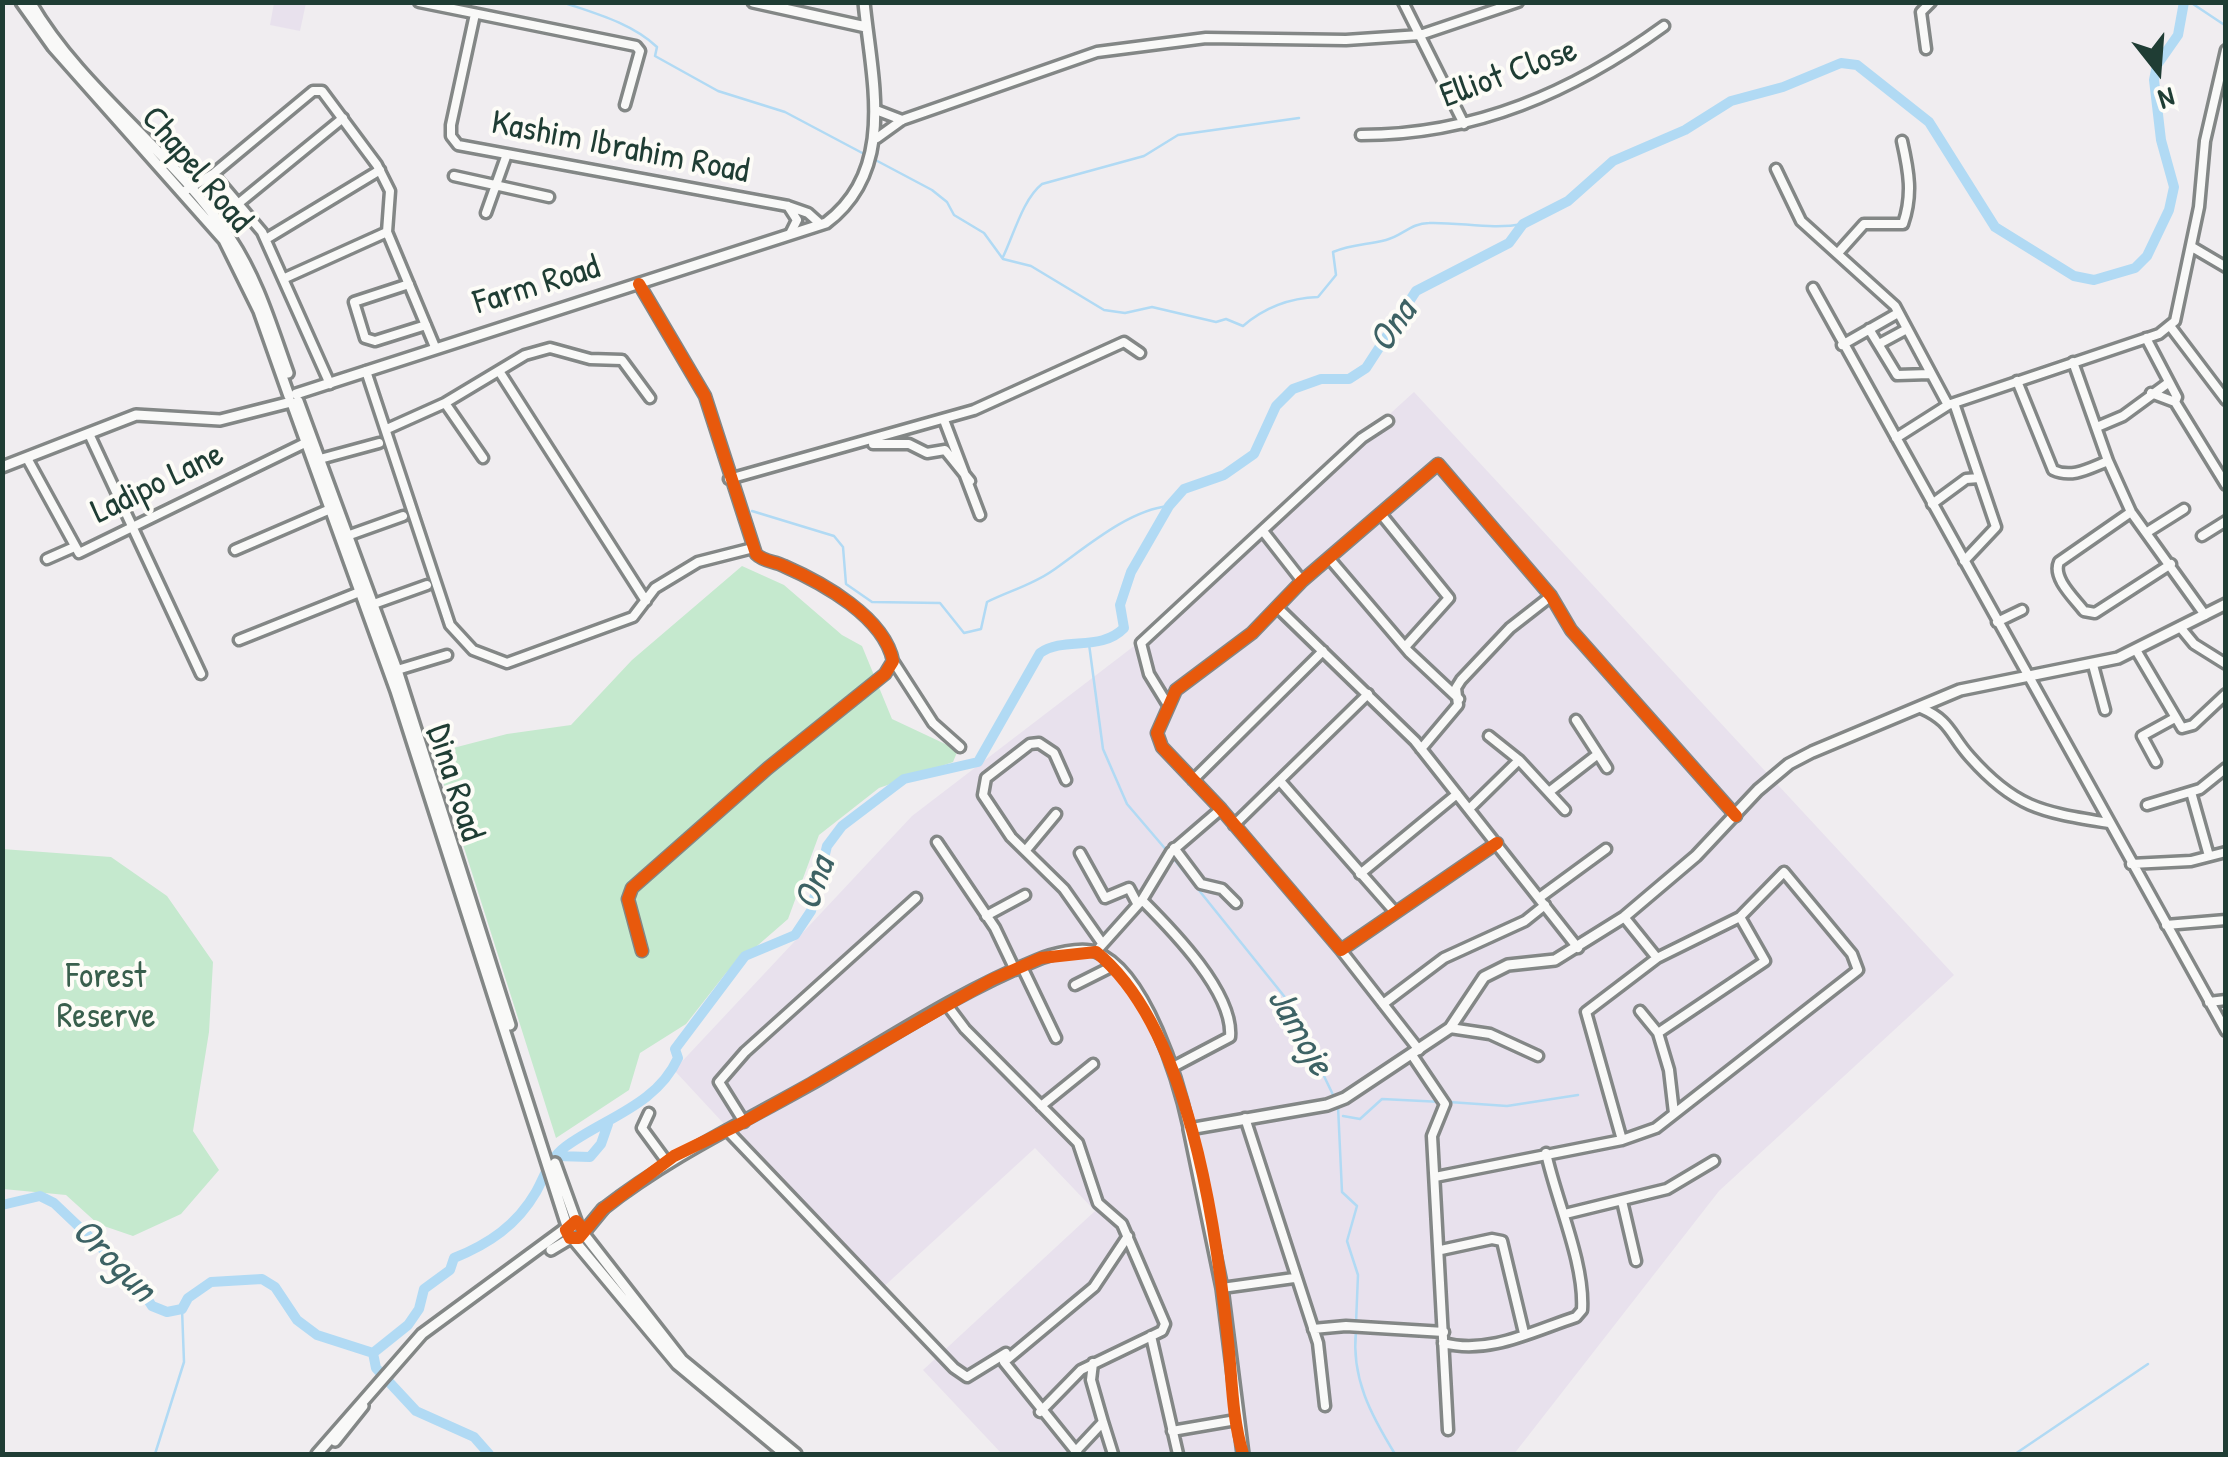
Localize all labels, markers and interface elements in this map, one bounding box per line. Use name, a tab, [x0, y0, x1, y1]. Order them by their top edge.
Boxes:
north arrow	[2108, 20, 2208, 120]
street label: Elliot Close	[1435, 30, 1583, 118]
text: N	[2154, 78, 2179, 119]
street label: Chapel Road	[131, 99, 261, 241]
street label: Kashim Ibrahim Road	[488, 102, 752, 194]
street label: Farm Road	[469, 247, 605, 325]
water label: Ona	[1360, 292, 1428, 362]
street label: Ladipo Lane	[85, 434, 231, 534]
street label: Dina Road	[416, 720, 492, 846]
water label: Ona	[786, 851, 846, 917]
park label: Forest Reserve	[57, 957, 155, 1039]
water label: Jamoje	[1256, 980, 1342, 1084]
water label: Orogun	[61, 1209, 165, 1313]

